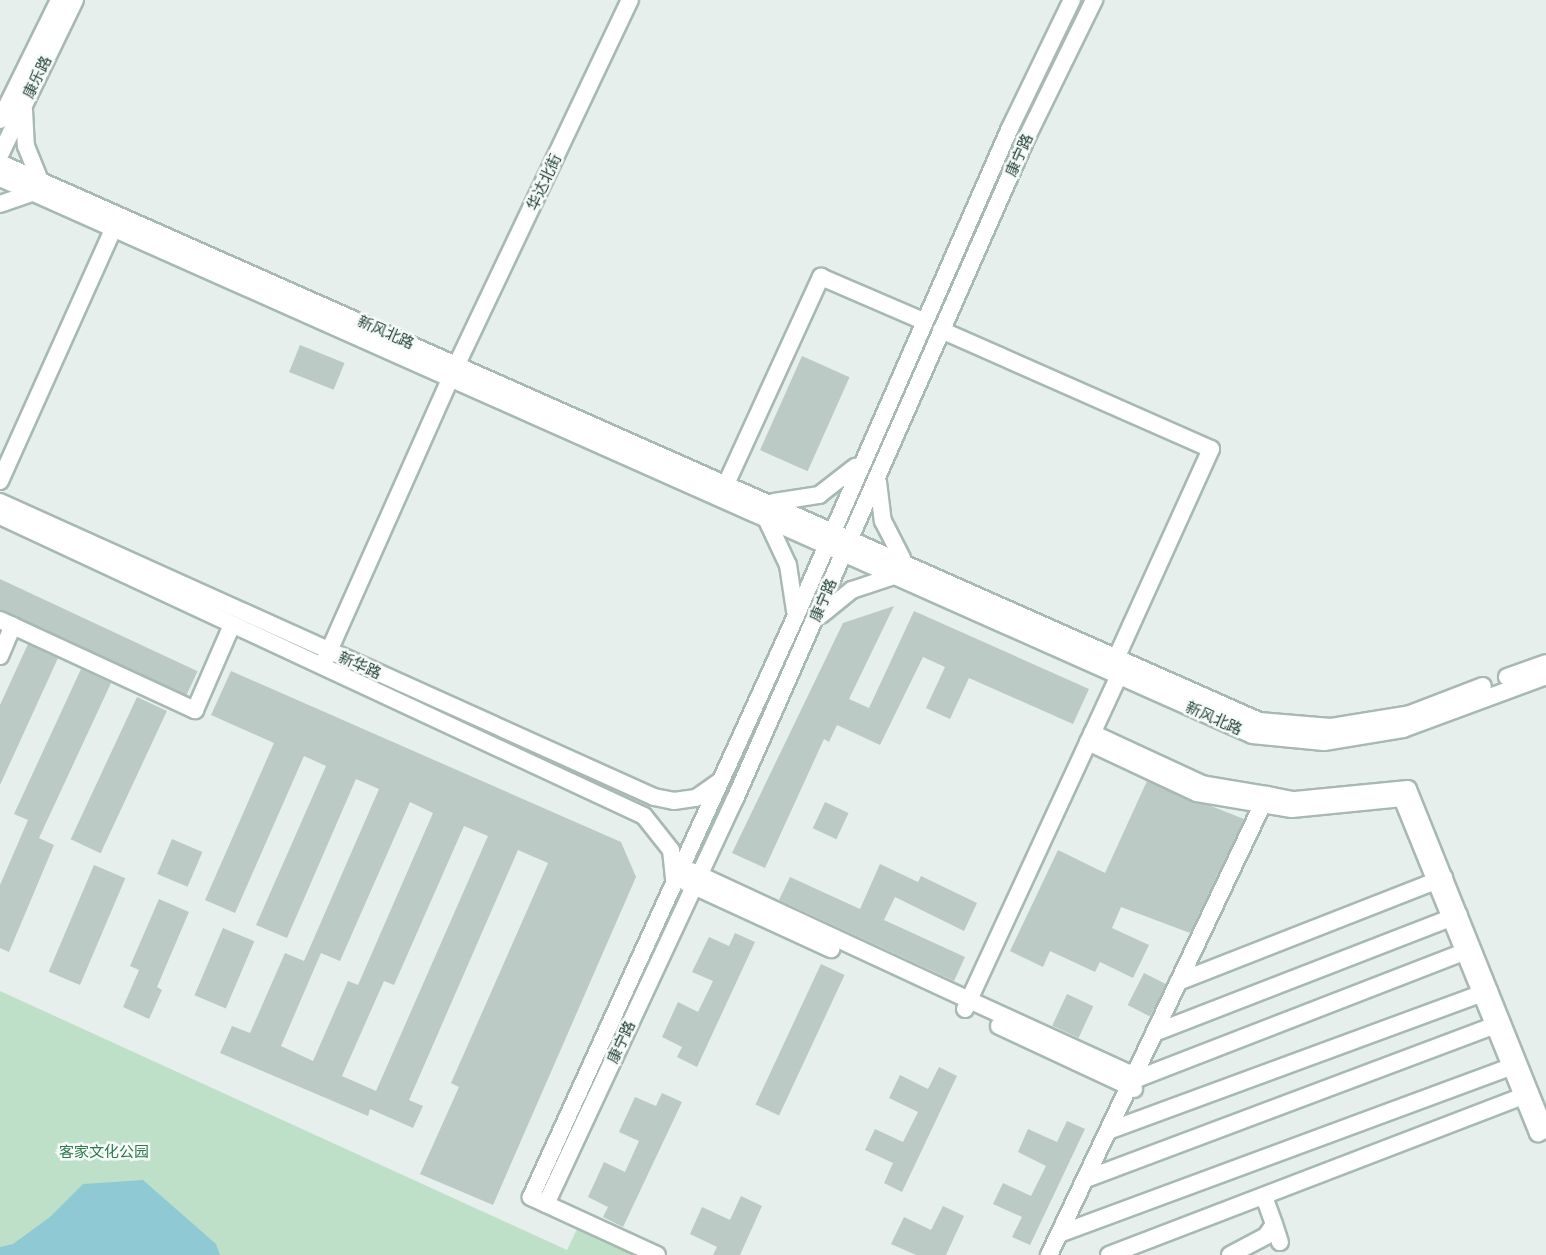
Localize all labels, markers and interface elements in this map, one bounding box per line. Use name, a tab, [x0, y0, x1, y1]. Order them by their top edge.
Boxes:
street label: 康乐路	[19, 53, 55, 101]
street label: 康宁路	[1002, 131, 1036, 179]
street label: 华达北街	[523, 151, 565, 213]
street label: 新风北路	[355, 312, 417, 352]
street label: 康宁路	[806, 576, 840, 624]
street label: 新华路	[336, 648, 384, 682]
street label: 新风北路	[1183, 698, 1245, 738]
street label: 康宁路	[603, 1018, 639, 1066]
park label: 客家文化公园	[59, 1143, 149, 1161]

